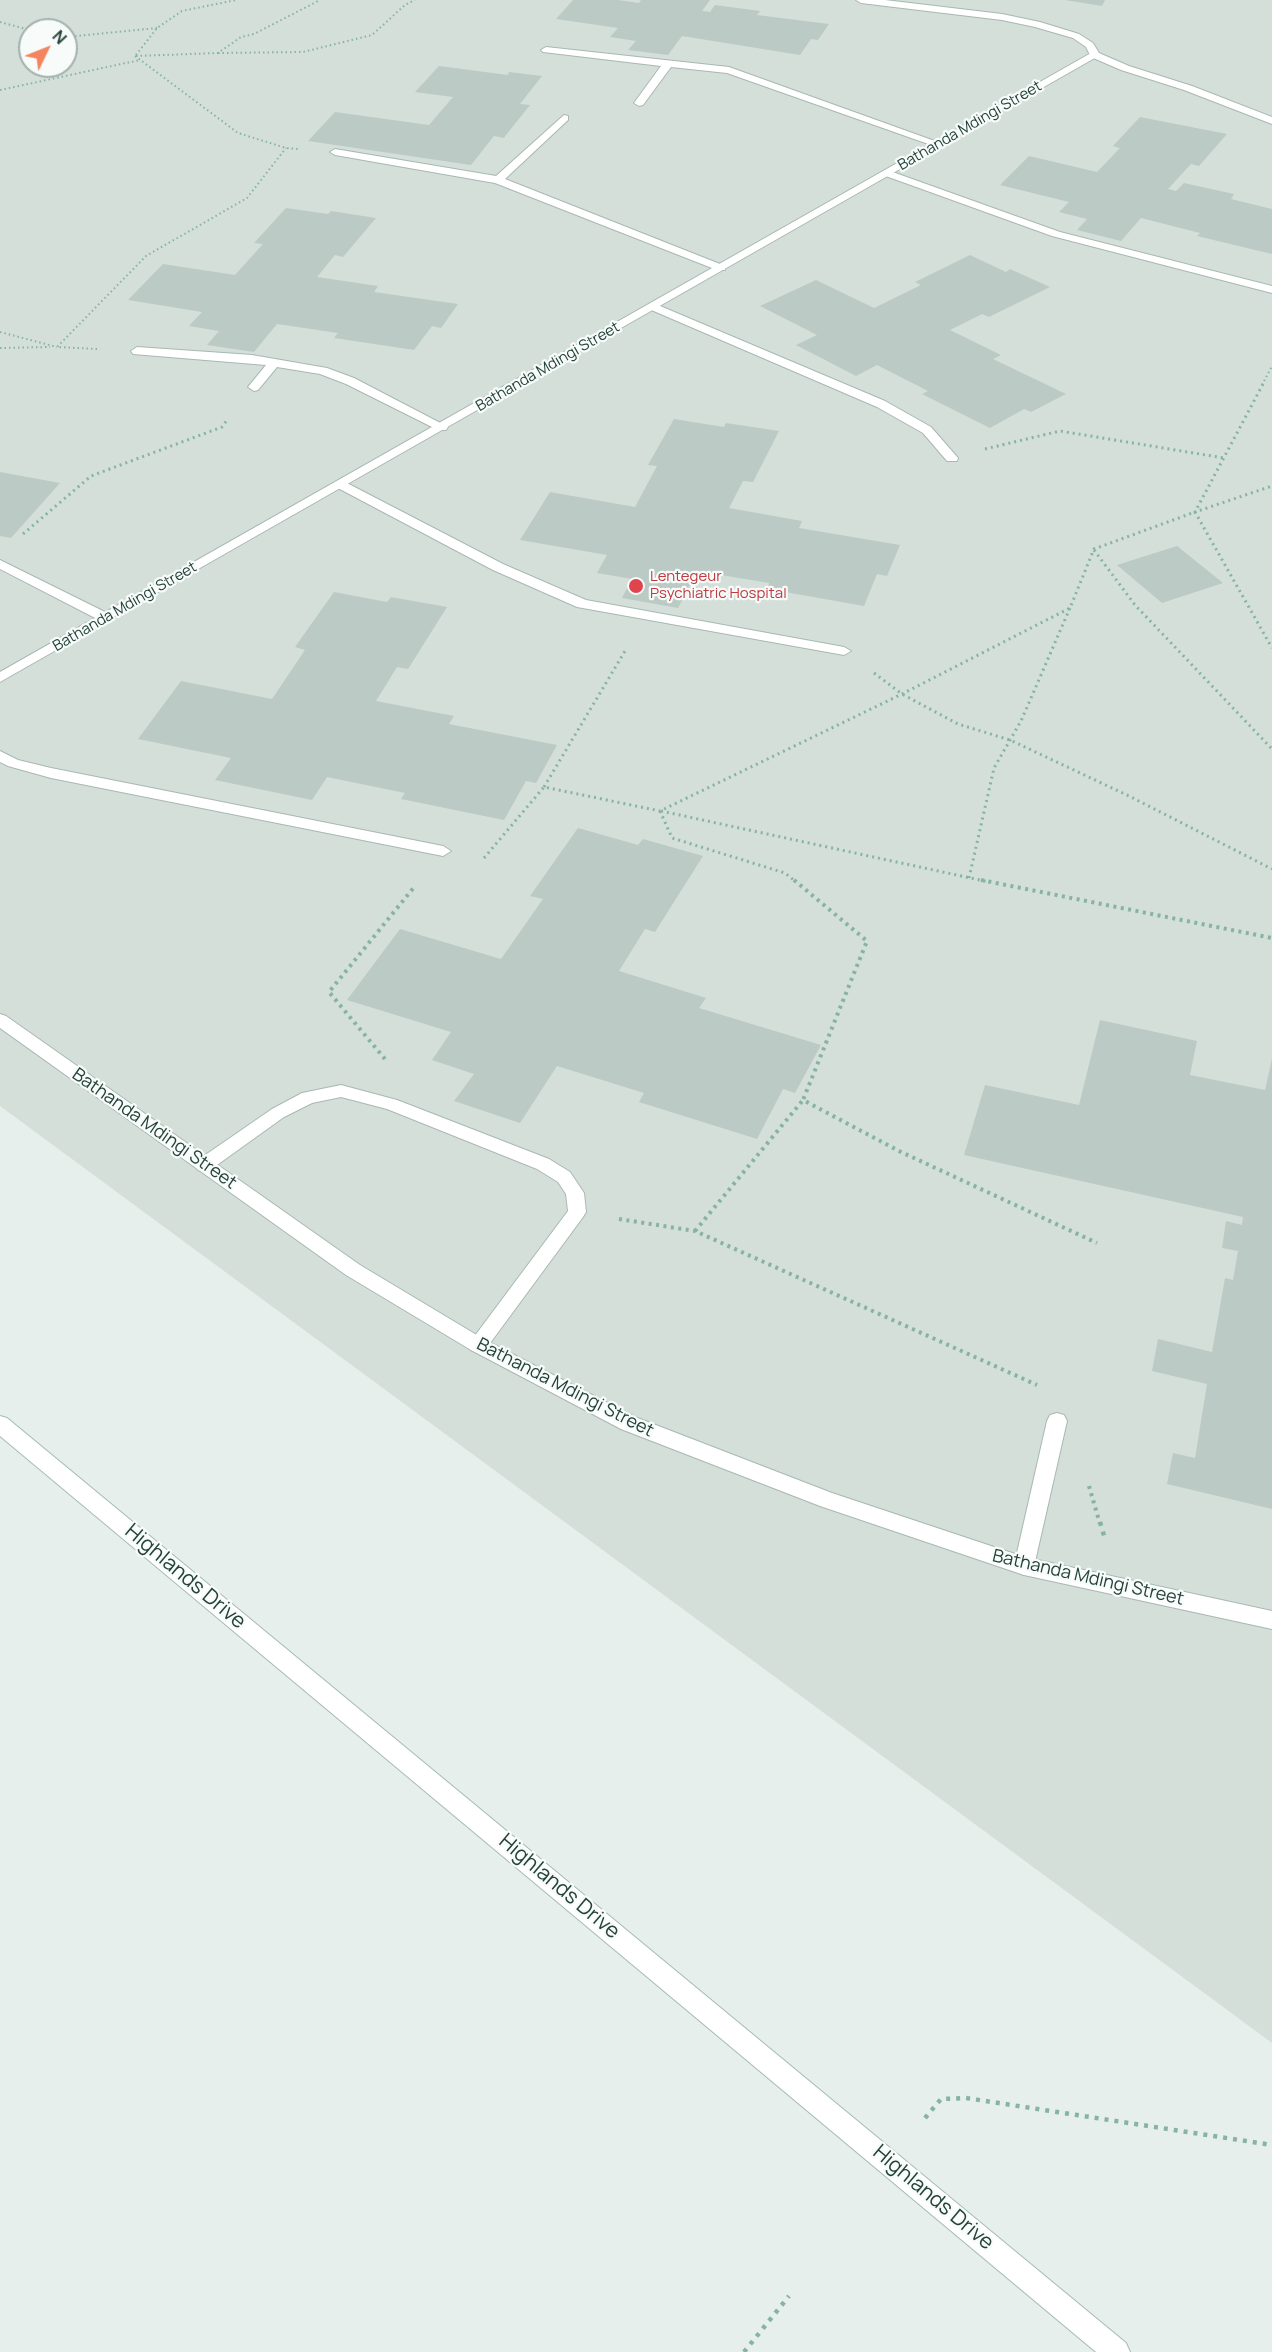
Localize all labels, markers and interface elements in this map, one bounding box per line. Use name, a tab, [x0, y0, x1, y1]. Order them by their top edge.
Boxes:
north arrow	[18, 18, 78, 78]
text: N	[48, 25, 72, 49]
street label: Bathanda Mdingi Street	[895, 77, 1045, 175]
street label: Bathanda Mdingi Street	[473, 318, 623, 416]
street label: Bathanda Mdingi Street	[50, 558, 200, 656]
place label: Lentegeur Psychiatric Hospital	[650, 568, 787, 603]
marker: Lentegeur Psychiatric Hospital	[627, 577, 645, 595]
street label: Bathanda Mdingi Street	[68, 1064, 240, 1194]
street label: Bathanda Mdingi Street	[473, 1334, 657, 1442]
street label: Highlands Drive	[119, 1519, 251, 1635]
street label: Bathanda Mdingi Street	[990, 1545, 1186, 1611]
street label: Highlands Drive	[493, 1829, 625, 1945]
street label: Highlands Drive	[867, 2140, 999, 2256]

